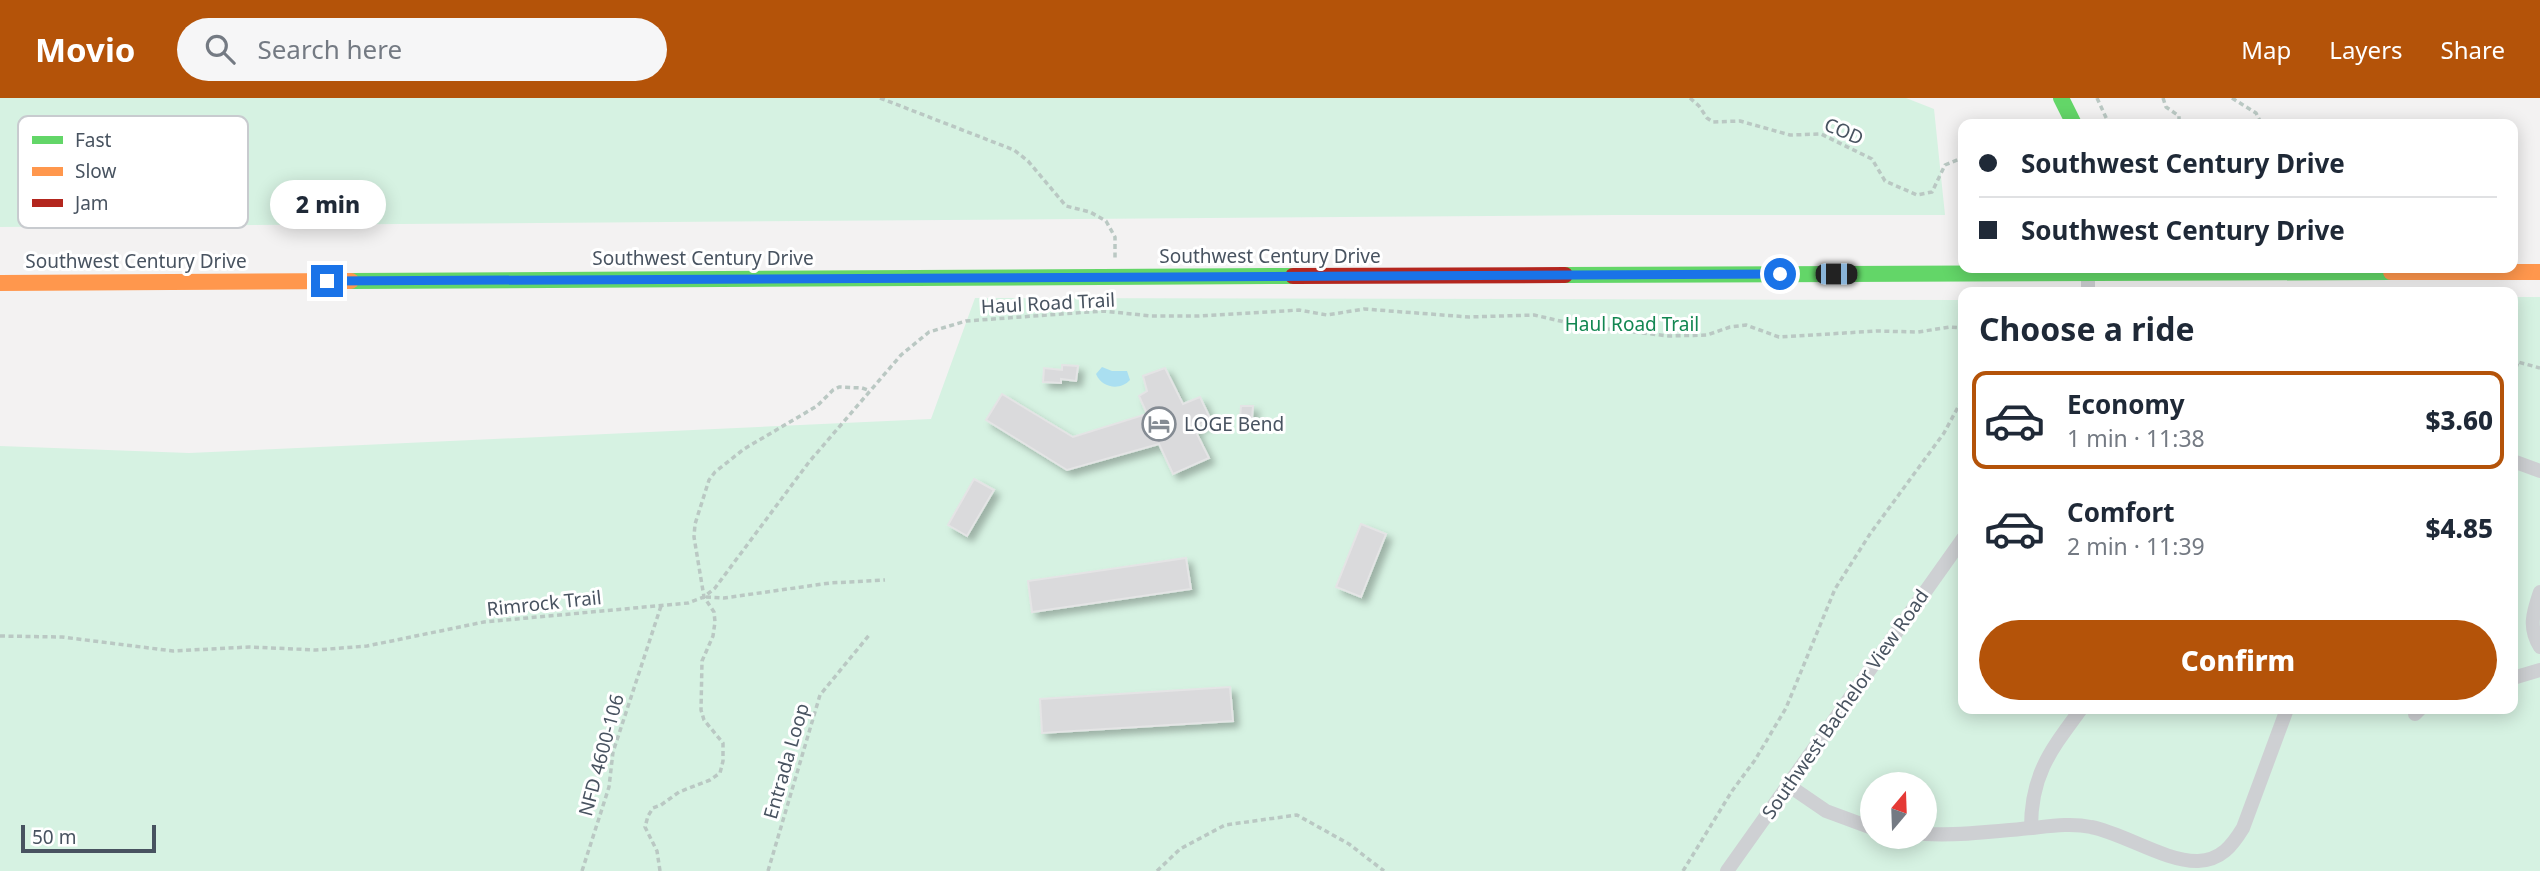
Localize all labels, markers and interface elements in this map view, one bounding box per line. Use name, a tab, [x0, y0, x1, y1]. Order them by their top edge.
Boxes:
search box	[177, 18, 667, 81]
text: Movio	[35, 27, 135, 72]
icon: search	[201, 30, 239, 68]
text: Search here	[257, 31, 402, 67]
text: Map	[2241, 33, 2291, 66]
text: Layers	[2329, 33, 2403, 66]
text: Share	[2441, 33, 2505, 66]
street label: COD	[1820, 111, 1868, 151]
legend	[18, 116, 248, 228]
text: Fast	[75, 127, 112, 153]
text: Southwest Century Drive	[2021, 145, 2345, 181]
text: Slow	[75, 158, 116, 184]
callout: 2 min	[269, 180, 385, 228]
text: 2 min	[296, 188, 360, 220]
text: Jam	[73, 190, 109, 216]
text: Southwest Century Drive	[2021, 212, 2345, 248]
street label: Southwest Century Drive	[1159, 243, 1381, 269]
street label: Southwest Century Drive	[592, 245, 814, 271]
street label: Southwest Century Drive	[25, 248, 247, 274]
route start	[1764, 258, 1796, 290]
car	[1816, 264, 1858, 285]
route end	[311, 265, 343, 297]
street label: Haul Road Trail	[980, 286, 1116, 320]
text: Choose a ride	[1979, 307, 2195, 350]
park label: Haul Road Trail	[1565, 311, 1699, 337]
text: Economy	[2067, 386, 2185, 422]
icon: car	[1983, 389, 2046, 452]
text: $3.60	[2426, 402, 2493, 438]
hotel icon: LOGE Bend	[1140, 405, 1178, 443]
place label: LOGE Bend	[1184, 411, 1284, 437]
text: 1 min · 11:38	[2067, 422, 2205, 454]
text: Comfort	[2067, 494, 2175, 530]
icon: car	[1983, 497, 2046, 560]
text: $4.85	[2426, 510, 2493, 546]
text: 2 min · 11:39	[2067, 530, 2205, 562]
street label: Rimrock Trail	[485, 584, 603, 622]
street label: Southwest Bachelor View Road	[1756, 584, 1934, 824]
button: Confirm	[1979, 620, 2497, 700]
street label: NFD 4600-106	[572, 691, 630, 819]
street label: Entrada Loop	[757, 700, 815, 822]
north arrow	[1860, 772, 1937, 849]
map controls	[1860, 772, 1937, 849]
scale bar	[21, 822, 156, 854]
text: 50 m	[32, 824, 76, 850]

